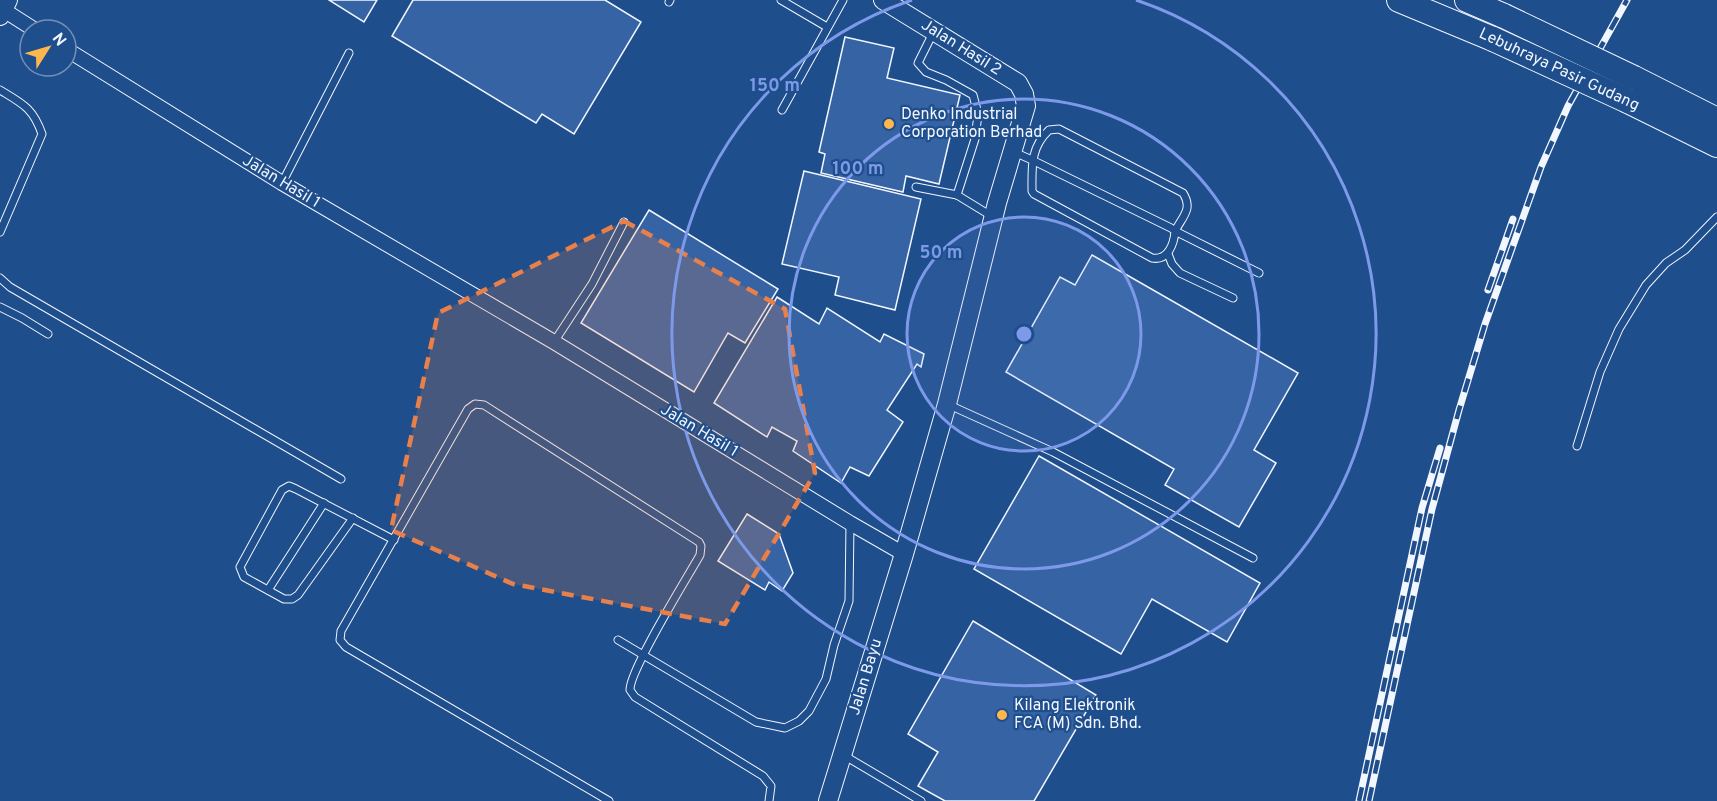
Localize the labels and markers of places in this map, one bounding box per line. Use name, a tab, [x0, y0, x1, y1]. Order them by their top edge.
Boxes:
place label: Denko Industrial Corporation Berhad	[901, 105, 1042, 143]
marker: Denko Industrial Corporation Berhad	[882, 117, 896, 131]
centre of rings	[1014, 324, 1034, 344]
place label: Kilang Elektronik FCA (M) Sdn. Bhd.	[1014, 696, 1141, 734]
marker: Kilang Elektronik FCA (M) Sdn. Bhd.	[995, 708, 1009, 722]

